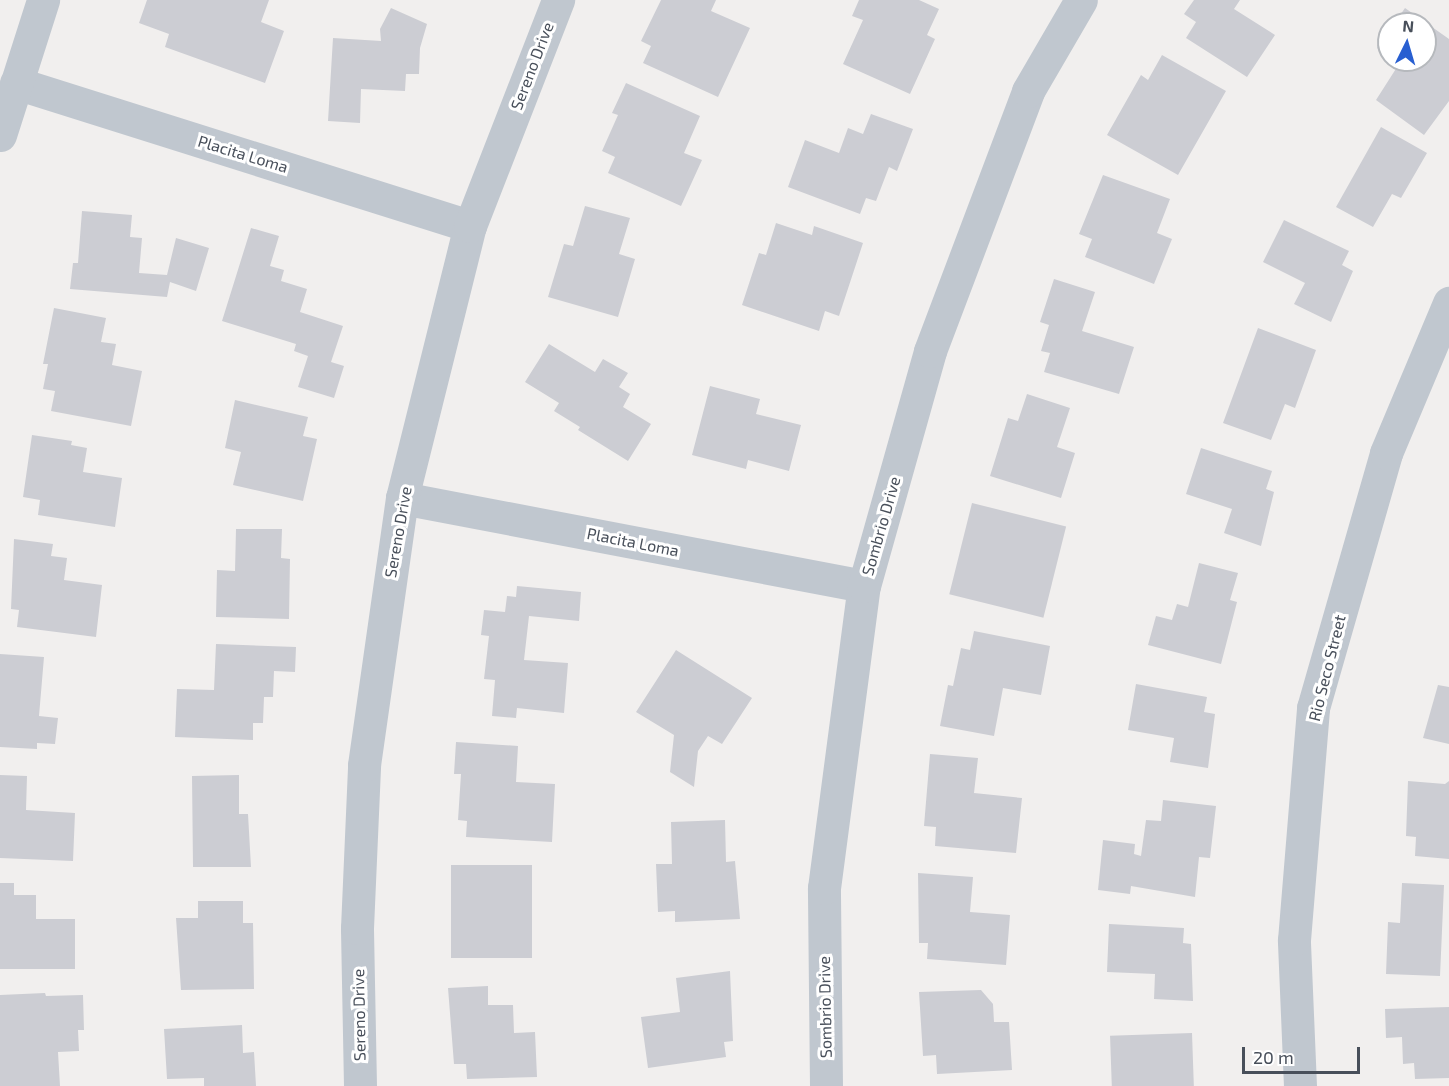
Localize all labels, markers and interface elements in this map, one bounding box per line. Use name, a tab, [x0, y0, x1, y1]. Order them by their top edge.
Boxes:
north arrow	[1377, 12, 1437, 72]
text: N	[1402, 16, 1415, 36]
street label: Sereno Drive	[506, 19, 558, 113]
street label: Placita Loma	[196, 131, 290, 177]
street label: Sombrio Drive	[858, 474, 904, 578]
street label: Sereno Drive	[381, 485, 415, 579]
street label: Placita Loma	[585, 524, 681, 560]
street label: Rio Seco Street	[1305, 613, 1349, 723]
street label: Sombrio Drive	[815, 956, 835, 1058]
street label: Sereno Drive	[349, 969, 369, 1061]
scale bar	[1245, 1035, 1364, 1073]
text: 20 m	[1253, 1046, 1294, 1068]

